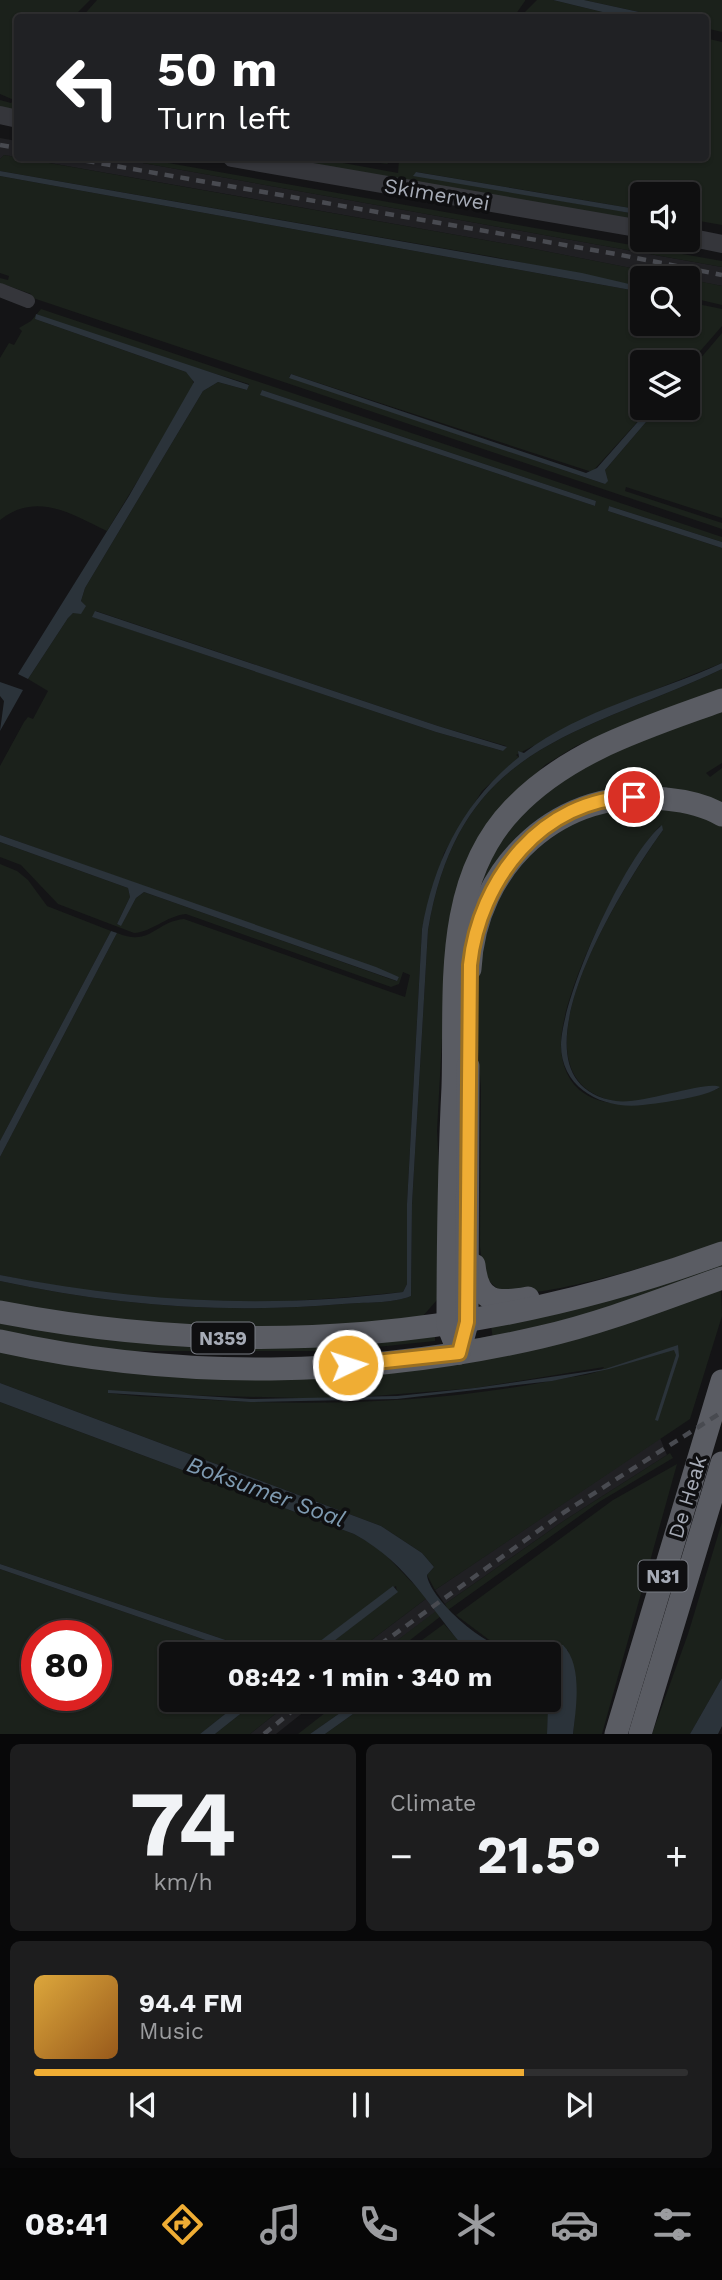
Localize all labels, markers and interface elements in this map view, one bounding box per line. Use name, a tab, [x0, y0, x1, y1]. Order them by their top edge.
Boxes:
text: 50 m	[157, 40, 277, 98]
icon: left	[42, 42, 133, 133]
text: Turn left	[157, 99, 290, 137]
street label: Skimerwei	[382, 172, 492, 216]
map controls	[630, 182, 700, 420]
button: sound	[630, 182, 700, 252]
button: search	[630, 266, 700, 336]
button: layers	[630, 350, 700, 420]
pin	[604, 767, 664, 827]
icon: arrive	[615, 778, 653, 816]
road number: N359	[192, 1322, 255, 1354]
position arrow	[311, 1328, 385, 1402]
water label: Boksumer Soal	[183, 1451, 349, 1533]
street label: De Heak	[663, 1452, 711, 1542]
road number: N31	[638, 1560, 688, 1592]
speed limit sign: 80	[21, 1620, 112, 1711]
text: 08:42 · 1 min · 340 m	[228, 1662, 492, 1692]
text: 74	[130, 1770, 236, 1877]
text: Climate	[390, 1790, 476, 1817]
text: 21.5°	[477, 1825, 601, 1886]
text: −	[390, 1834, 413, 1878]
text: +	[665, 1834, 688, 1878]
text: km/h	[153, 1869, 213, 1896]
text: 94.4 FM	[139, 1988, 243, 2018]
text: Music	[139, 2018, 204, 2045]
icon: previous	[124, 2086, 162, 2124]
icon: pause	[342, 2086, 380, 2124]
icon: next	[560, 2086, 598, 2124]
icon: directions	[158, 2200, 207, 2249]
icon: music	[256, 2200, 305, 2249]
icon: phone	[354, 2200, 403, 2249]
icon: climate	[452, 2200, 501, 2249]
icon: car	[550, 2200, 599, 2249]
icon: filters	[648, 2200, 697, 2249]
text: 08:41	[25, 2205, 109, 2243]

